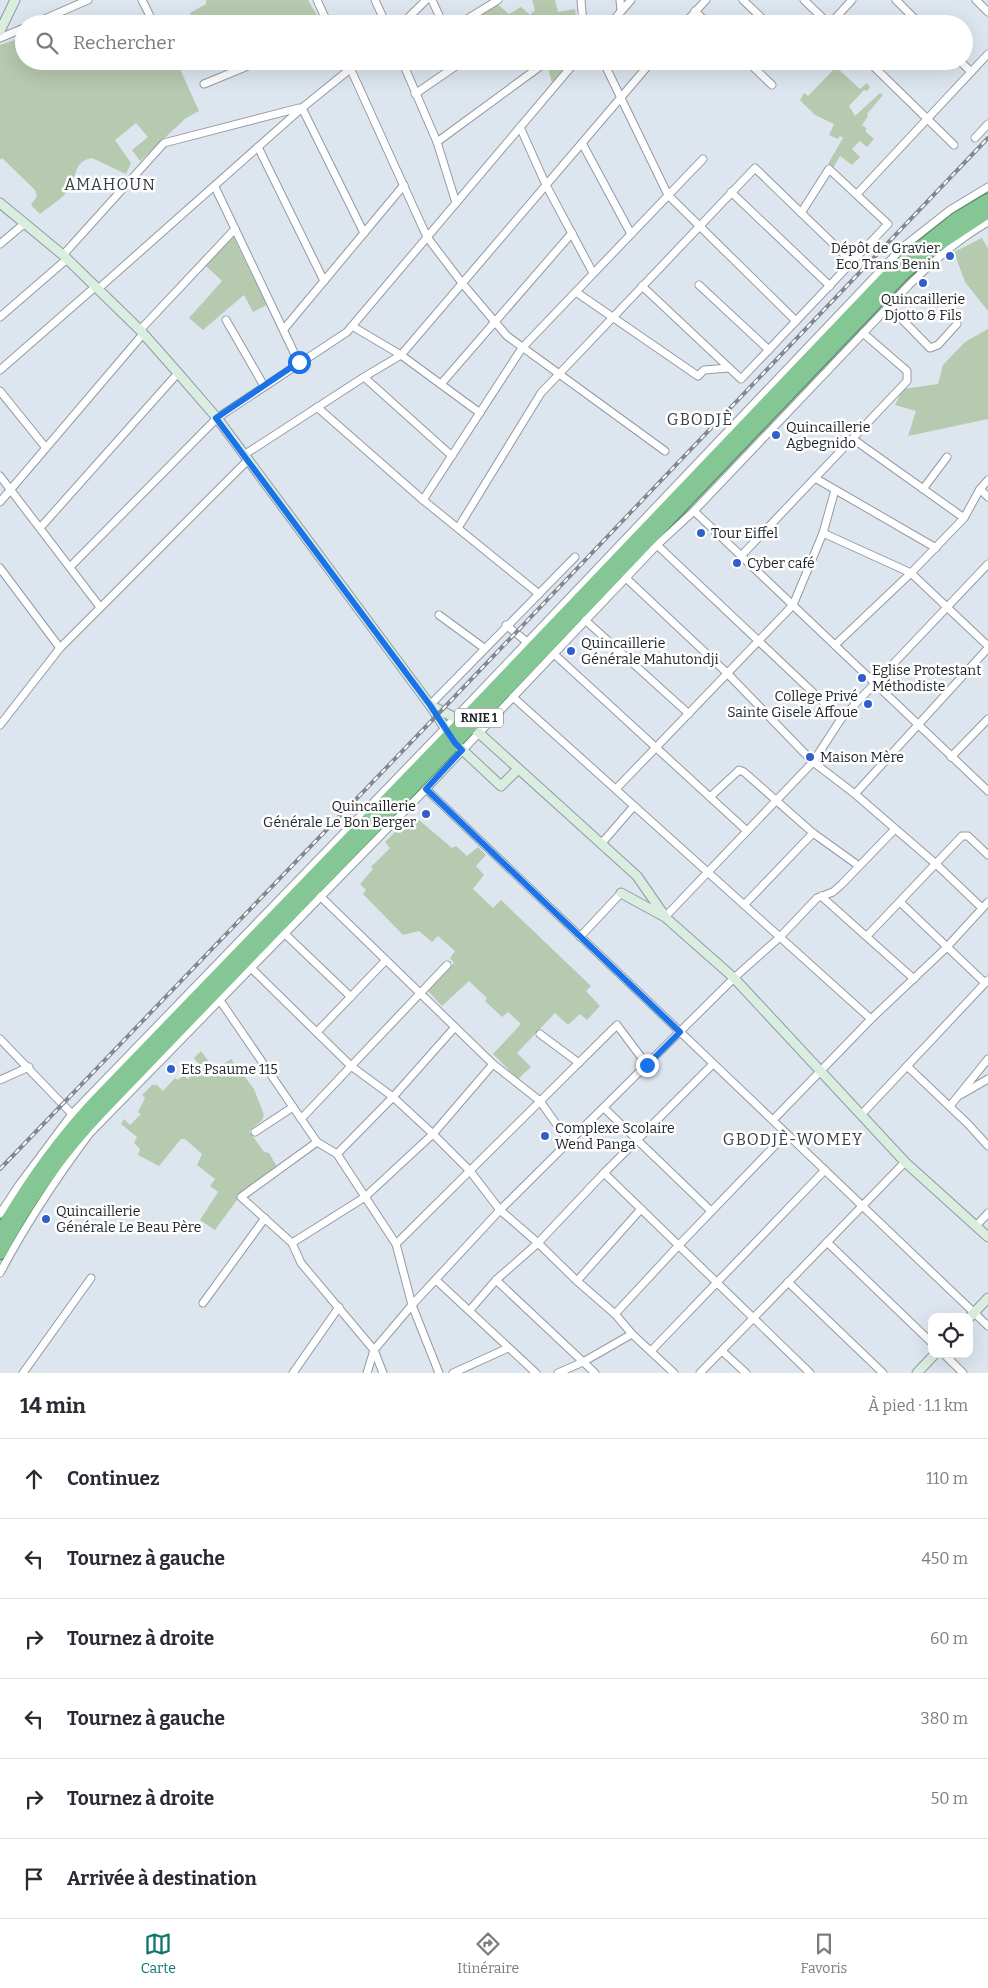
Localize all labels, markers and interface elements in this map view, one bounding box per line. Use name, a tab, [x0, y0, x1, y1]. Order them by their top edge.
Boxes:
search box	[15, 15, 973, 70]
icon: search	[33, 29, 61, 57]
text: Rechercher	[73, 31, 175, 54]
district label: AMAHOUN	[64, 175, 156, 194]
place label: Dépôt de Gravier Eco Trans Benin	[831, 240, 940, 273]
marker: Dépôt de Gravier Eco Trans Benin	[944, 250, 956, 262]
marker: Quincaillerie Djotto & Fils	[917, 277, 929, 289]
place label: Quincaillerie Djotto & Fils	[881, 291, 965, 324]
route start	[288, 351, 311, 374]
district label: GBODJÈ	[667, 409, 733, 429]
place label: Quincaillerie Agbegnido	[786, 419, 870, 452]
marker: Quincaillerie Agbegnido	[770, 429, 782, 441]
place label: Tour Eiffel	[711, 525, 778, 542]
marker: Tour Eiffel	[695, 527, 707, 539]
place label: Cyber café	[747, 555, 815, 572]
marker: Cyber café	[731, 557, 743, 569]
place label: Quincaillerie Générale Mahutondji	[581, 635, 719, 668]
marker: Quincaillerie Générale Mahutondji	[565, 645, 577, 657]
place label: Eglise Protestant Méthodiste	[872, 662, 981, 695]
marker: Eglise Protestant Méthodiste	[856, 672, 868, 684]
place label: College Privé Sainte Gisele Affoue	[727, 688, 858, 721]
marker: College Privé Sainte Gisele Affoue	[862, 698, 874, 710]
road number: RNIE 1	[455, 708, 503, 728]
place label: Maison Mère	[820, 749, 904, 766]
marker: Maison Mère	[804, 751, 816, 763]
place label: Quincaillerie Générale Le Bon Berger	[263, 798, 416, 831]
marker: Quincaillerie Générale Le Bon Berger	[420, 808, 432, 820]
route end	[636, 1054, 659, 1077]
place label: Ets Psaume 115	[181, 1061, 278, 1078]
marker: Ets Psaume 115	[165, 1063, 177, 1075]
place label: Complexe Scolaire Wend Panga	[555, 1120, 675, 1153]
district label: GBODJÈ-WOMEY	[723, 1129, 863, 1149]
marker: Complexe Scolaire Wend Panga	[539, 1130, 551, 1142]
place label: Quincaillerie Générale Le Beau Père	[56, 1203, 201, 1236]
marker: Quincaillerie Générale Le Beau Père	[40, 1213, 52, 1225]
map controls	[928, 1313, 973, 1358]
button: locate	[928, 1313, 973, 1358]
text: 14 min	[20, 1393, 86, 1419]
text: À pied · 1.1 km	[868, 1396, 968, 1415]
icon: ahead	[20, 1465, 48, 1493]
text: Continuez	[67, 1467, 160, 1490]
text: 110 m	[926, 1469, 968, 1488]
icon: left	[20, 1545, 48, 1573]
text: Tournez à gauche	[67, 1547, 225, 1570]
text: 450 m	[921, 1549, 968, 1568]
icon: right	[20, 1625, 48, 1653]
text: Tournez à droite	[67, 1627, 214, 1650]
text: 60 m	[930, 1629, 968, 1648]
icon: left	[20, 1705, 48, 1733]
text: Tournez à gauche	[67, 1707, 225, 1730]
text: 380 m	[921, 1709, 968, 1728]
icon: right	[20, 1785, 48, 1813]
text: Tournez à droite	[67, 1787, 214, 1810]
text: 50 m	[931, 1789, 968, 1808]
icon: arrive	[20, 1865, 48, 1893]
text: Arrivée à destination	[67, 1867, 257, 1890]
tab: Carte	[141, 1930, 176, 1977]
tab: Itinéraire	[457, 1930, 519, 1977]
tab: Favoris	[800, 1930, 847, 1977]

